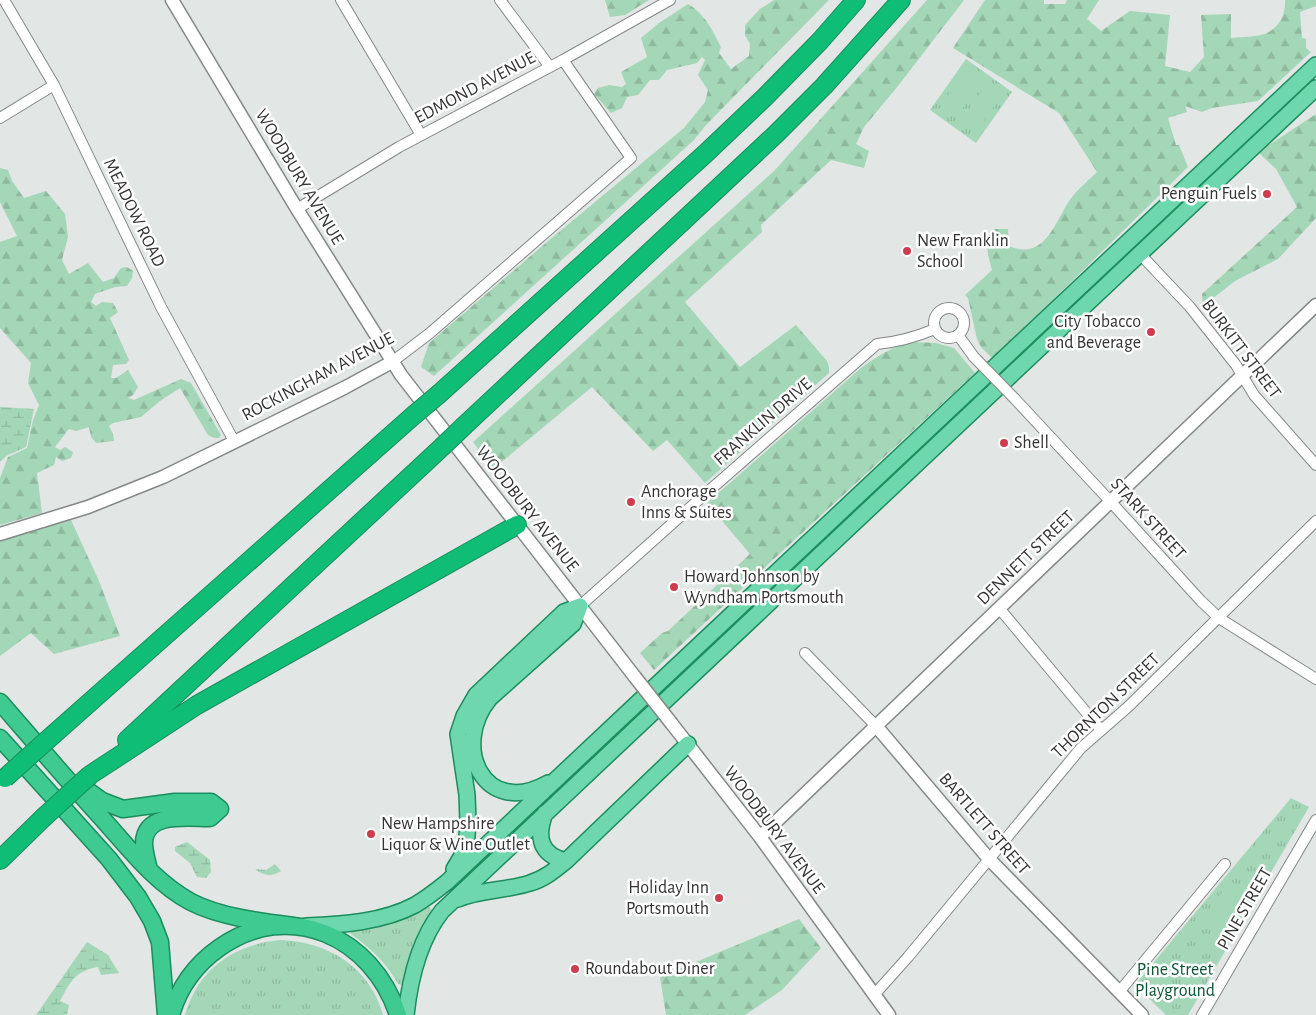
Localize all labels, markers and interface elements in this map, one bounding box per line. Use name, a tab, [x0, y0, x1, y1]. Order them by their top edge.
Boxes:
street label: EDMOND AVENUE	[412, 48, 539, 127]
street label: WOODBURY AVENUE	[252, 106, 347, 248]
street label: MEADOW ROAD	[100, 156, 168, 270]
place label: Penguin Fuels	[1161, 185, 1257, 203]
marker: Penguin Fuels	[1261, 188, 1273, 200]
place label: New Franklin School	[917, 232, 1009, 271]
marker: New Franklin School	[901, 245, 913, 257]
street label: BURKITT STREET	[1198, 296, 1284, 402]
place label: City Tobacco and Beverage	[1047, 313, 1141, 352]
marker: City Tobacco and Beverage	[1145, 326, 1157, 338]
street label: ROCKINGHAM AVENUE	[239, 329, 397, 425]
street label: FRANKLIN DRIVE	[711, 375, 816, 469]
place label: Shell	[1014, 434, 1049, 452]
marker: Shell	[998, 437, 1010, 449]
street label: WOODBURY AVENUE	[472, 443, 582, 576]
street label: STARK STREET	[1107, 475, 1189, 563]
place label: Anchorage Inns & Suites	[641, 483, 732, 522]
marker: Anchorage Inns & Suites	[625, 496, 637, 508]
street label: DENNETT STREET	[974, 507, 1078, 609]
place label: Howard Johnson by Wyndham Portsmouth	[684, 568, 844, 607]
marker: Howard Johnson by Wyndham Portsmouth	[668, 581, 680, 593]
street label: THORNTON STREET	[1049, 650, 1164, 762]
street label: WOODBURY AVENUE	[720, 763, 828, 897]
street label: BARTLETT STREET	[935, 770, 1033, 878]
place label: New Hampshire Liquor & Wine Outlet	[381, 815, 530, 854]
marker: New Hampshire Liquor & Wine Outlet	[365, 828, 377, 840]
street label: PINE STREET	[1214, 865, 1276, 953]
place label: Holiday Inn Portsmouth	[626, 879, 709, 918]
marker: Holiday Inn Portsmouth	[713, 892, 725, 904]
place label: Roundabout Diner	[585, 960, 715, 978]
park label: Pine Street Playground	[1135, 961, 1215, 1000]
marker: Roundabout Diner	[569, 963, 581, 975]

